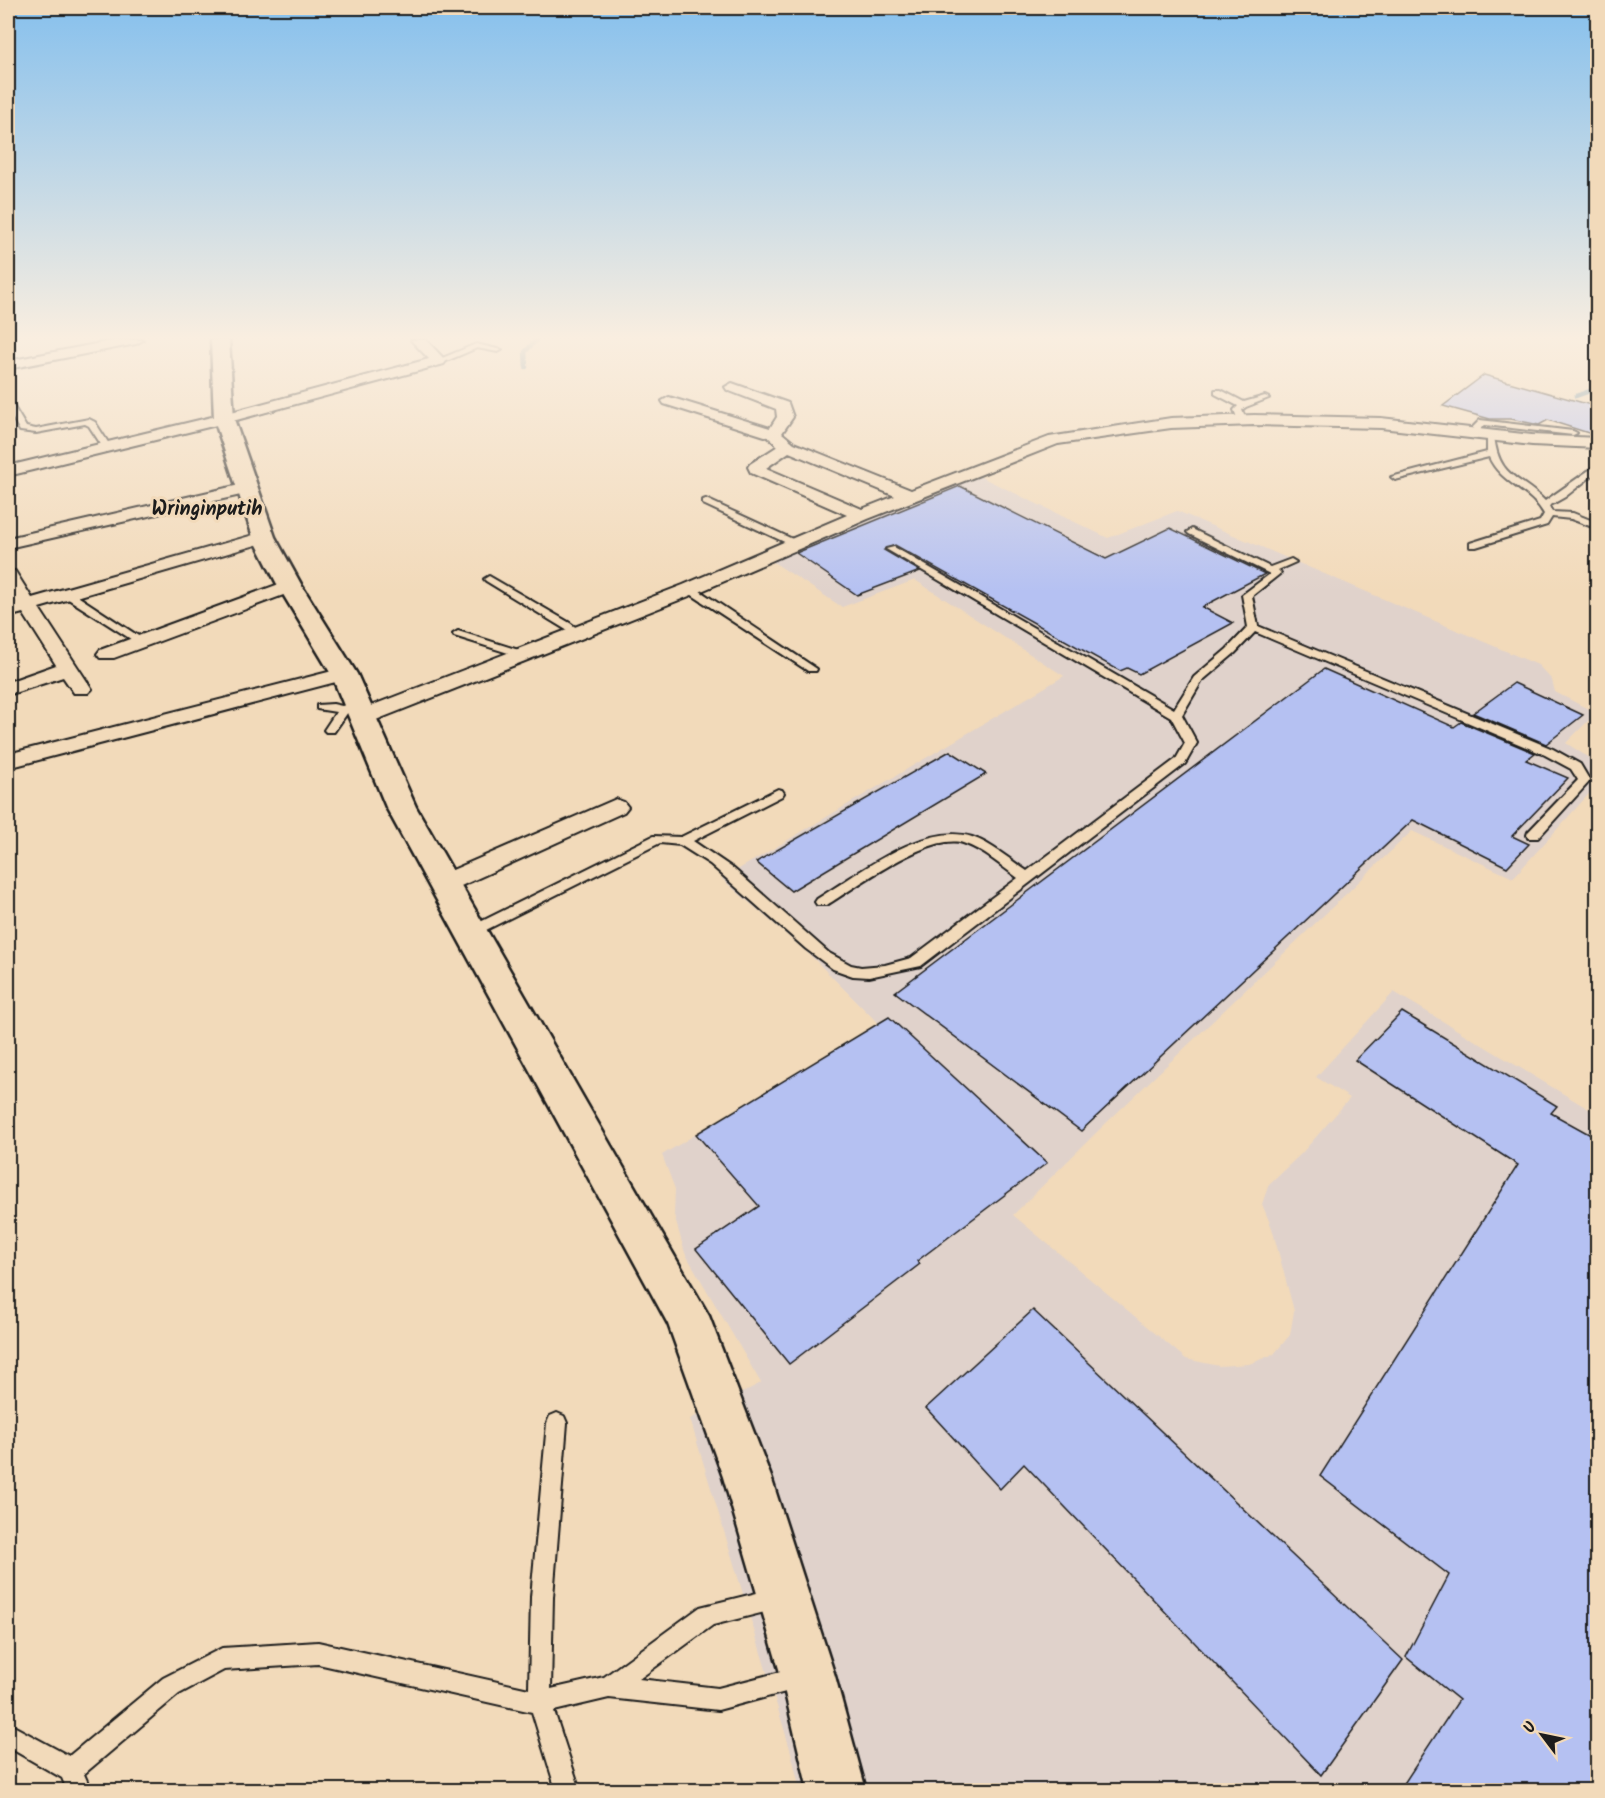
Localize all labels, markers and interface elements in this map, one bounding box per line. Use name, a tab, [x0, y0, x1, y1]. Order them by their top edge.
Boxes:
district label: Wringinputih	[151, 494, 263, 526]
north arrow	[1512, 1705, 1572, 1765]
text: U	[1517, 1717, 1544, 1739]

